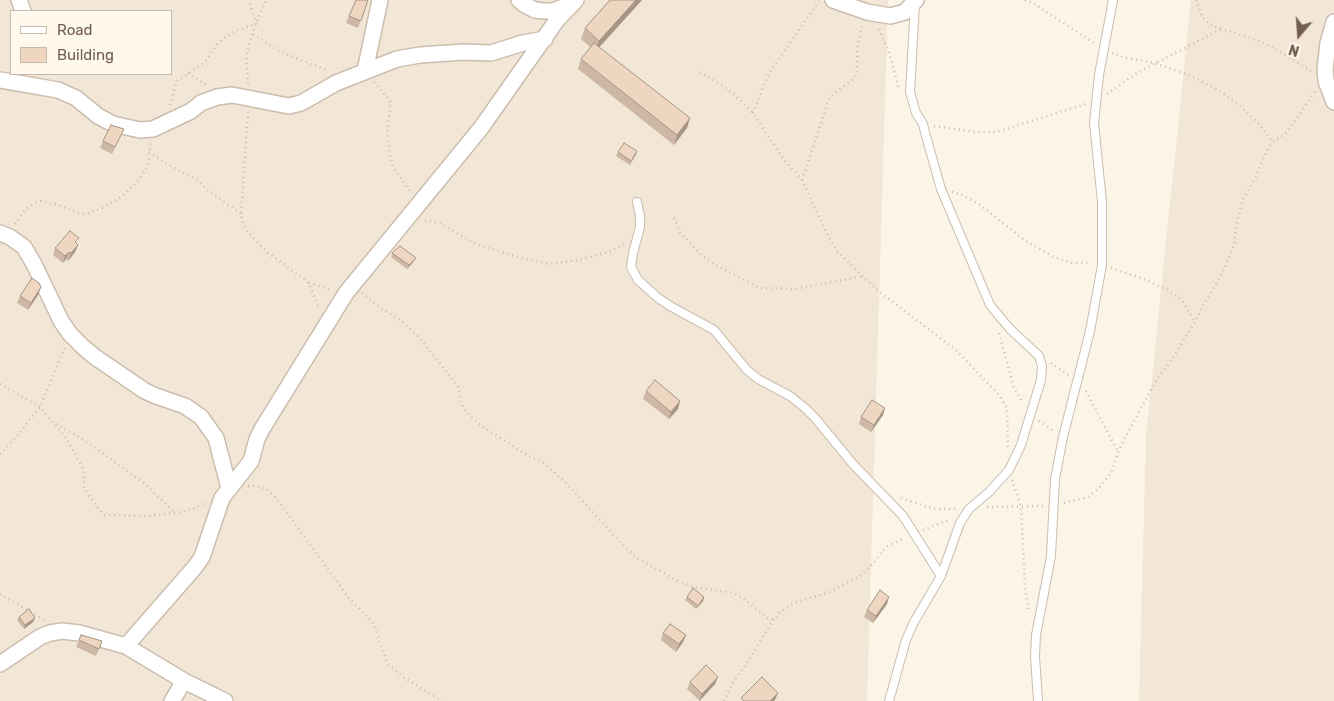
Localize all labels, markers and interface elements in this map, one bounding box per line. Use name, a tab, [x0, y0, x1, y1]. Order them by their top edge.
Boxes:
legend	[10, 10, 172, 75]
north arrow	[1274, 10, 1324, 60]
text: Road	[57, 21, 93, 39]
text: N	[1287, 40, 1302, 59]
text: Building	[57, 46, 114, 64]

